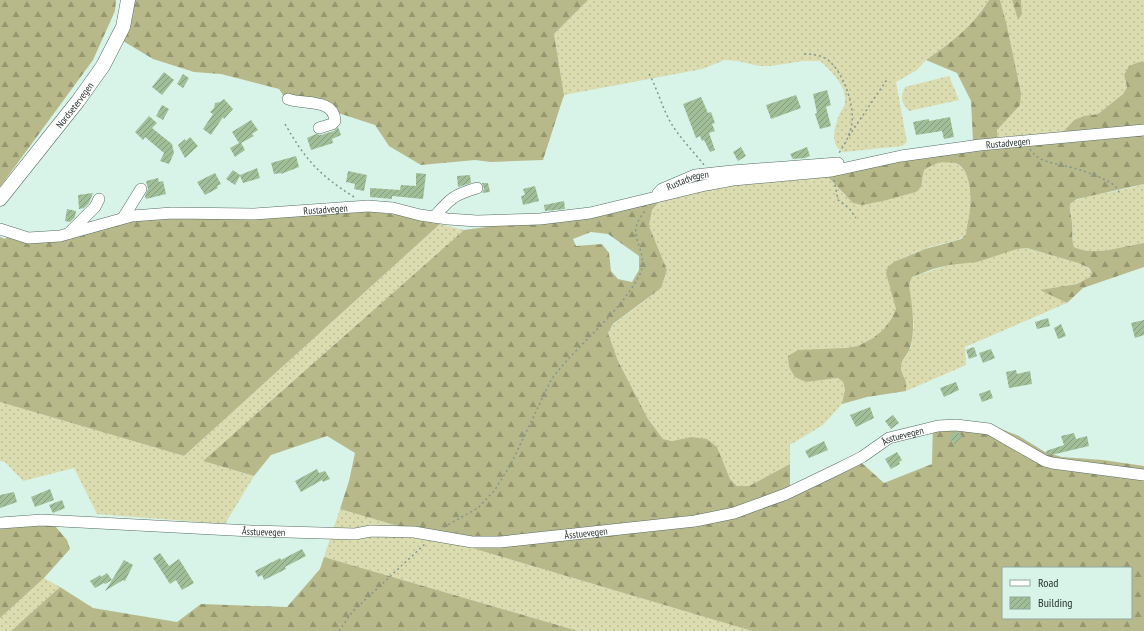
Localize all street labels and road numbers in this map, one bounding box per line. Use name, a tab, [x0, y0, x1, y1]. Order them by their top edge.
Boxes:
street label: Nordsetervegen	[53, 79, 96, 131]
street label: Rustadvegen	[985, 134, 1031, 151]
street label: Rustadvegen	[664, 167, 709, 193]
street label: Rustadvegen	[303, 201, 348, 217]
street label: Åsstuevegen	[879, 423, 925, 448]
street label: Åsstuevegen	[242, 524, 285, 538]
street label: Åsstuevegen	[564, 524, 608, 542]

